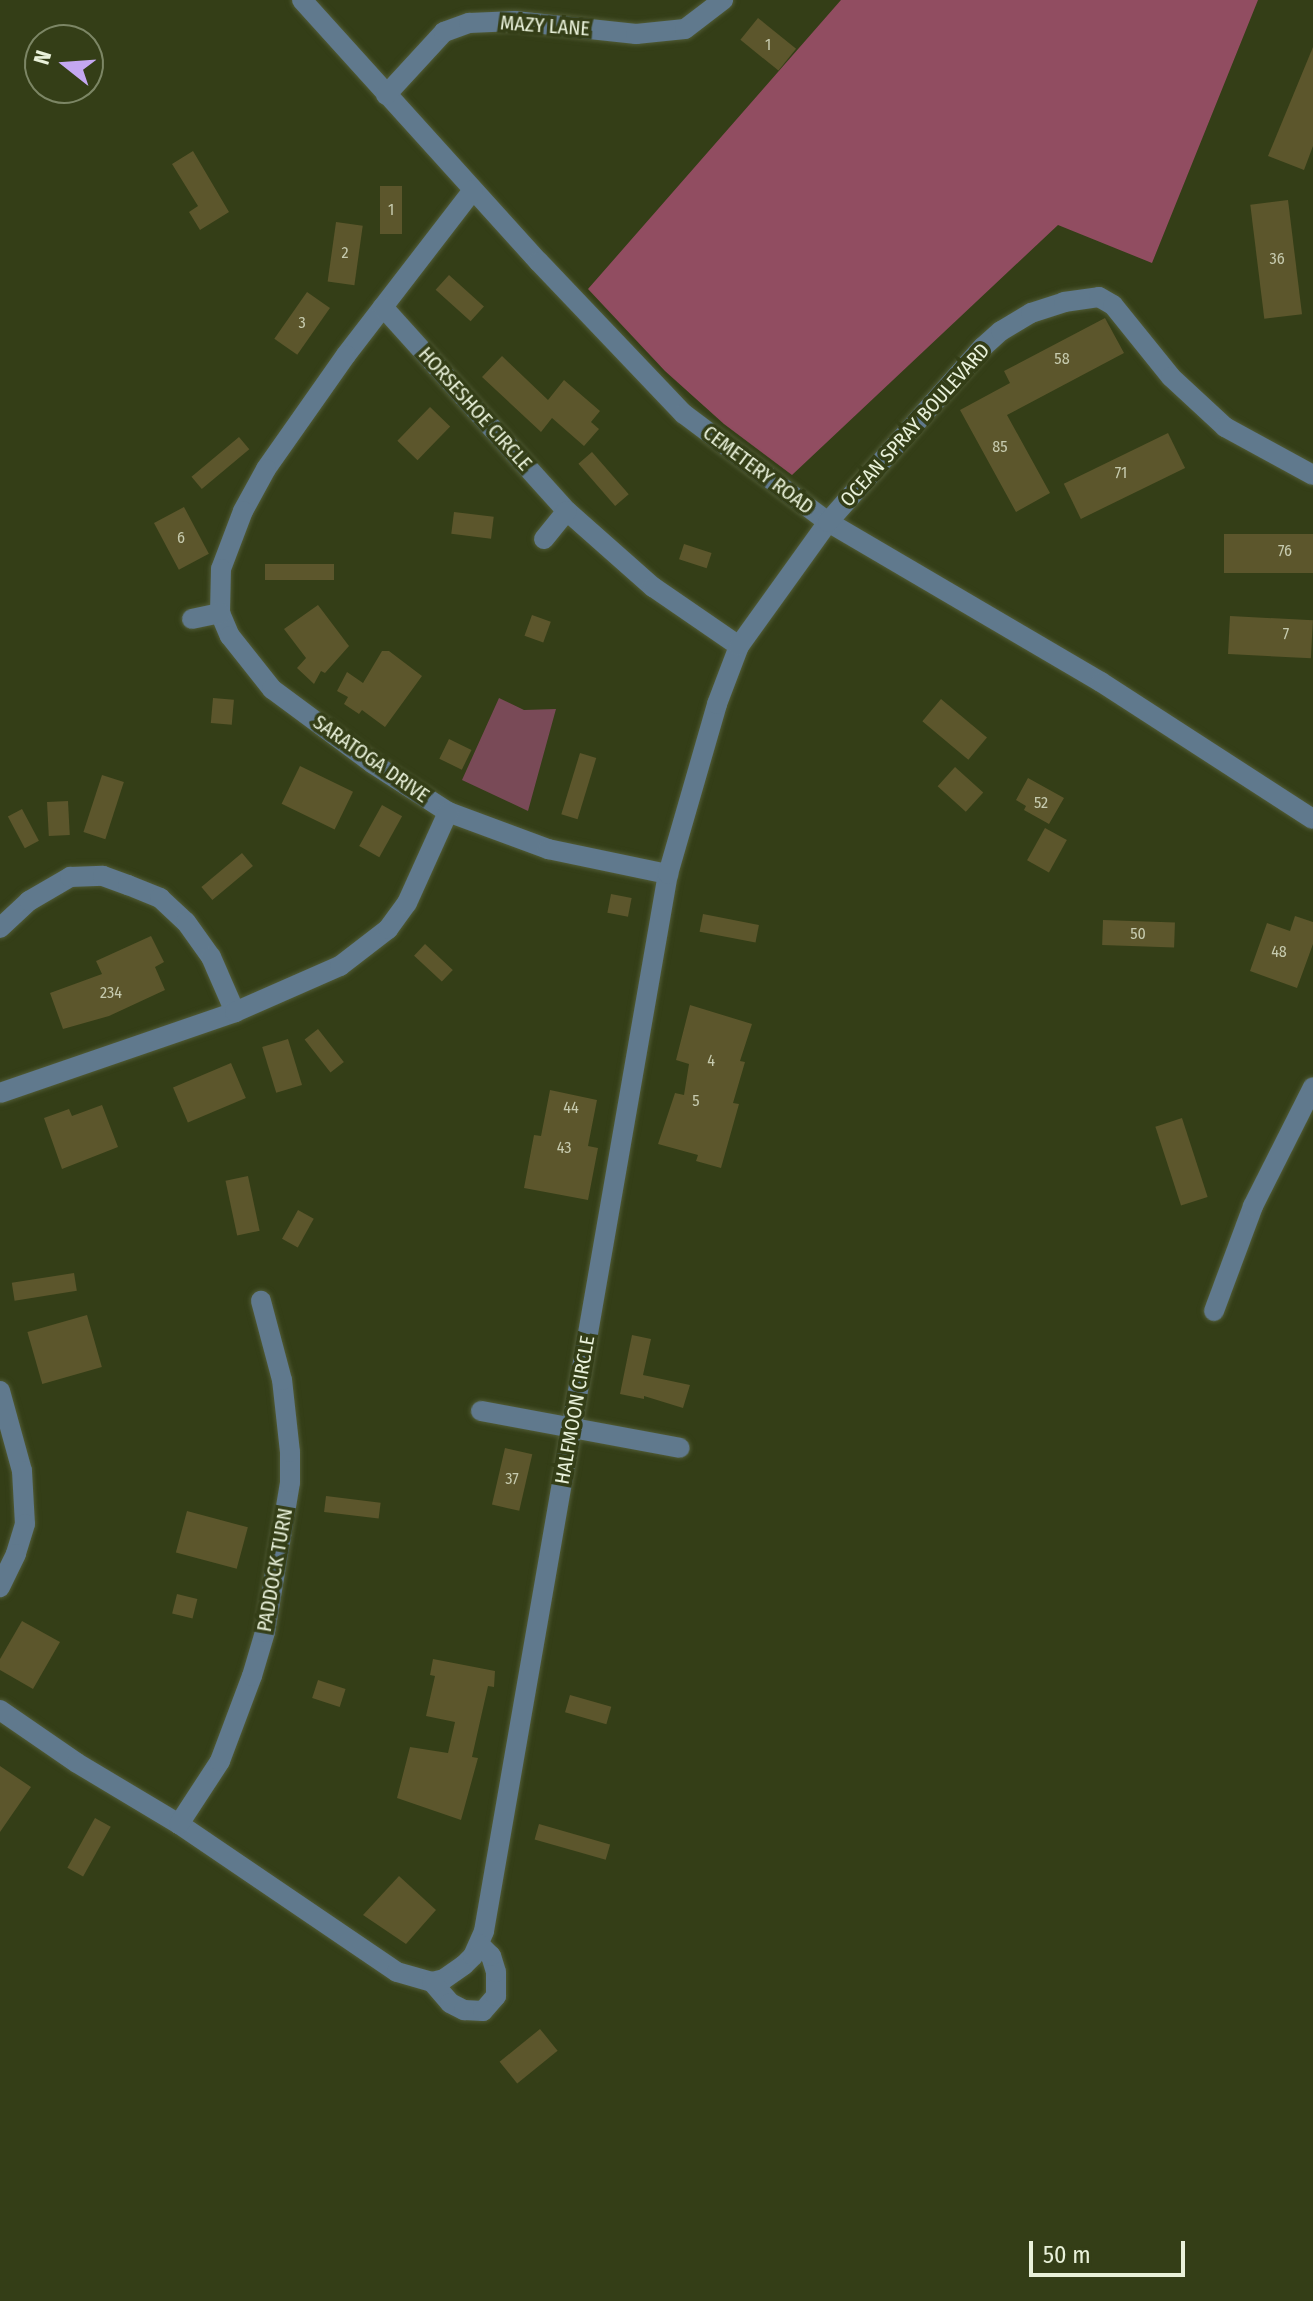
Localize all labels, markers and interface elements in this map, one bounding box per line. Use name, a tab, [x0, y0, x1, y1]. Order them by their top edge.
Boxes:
street label: MAZY LANE	[499, 11, 591, 41]
north arrow	[24, 24, 104, 104]
house number: 1	[765, 35, 771, 55]
text: N	[28, 47, 57, 68]
house number: 1	[388, 200, 394, 220]
house number: 2	[341, 243, 349, 263]
house number: 36	[1269, 249, 1285, 269]
house number: 3	[298, 313, 306, 333]
street label: OCEAN SPRAY BOULEVARD	[835, 338, 995, 512]
street label: HORSESHOE CIRCLE	[413, 342, 537, 476]
house number: 58	[1054, 349, 1070, 369]
street label: CEMETERY ROAD	[698, 421, 818, 519]
house number: 85	[992, 437, 1008, 457]
house number: 71	[1115, 463, 1127, 483]
house number: 6	[177, 528, 185, 548]
house number: 76	[1278, 541, 1292, 561]
house number: 7	[1283, 624, 1289, 644]
street label: SARATOGA DRIVE	[308, 710, 434, 808]
house number: 52	[1034, 793, 1048, 813]
house number: 50	[1130, 924, 1146, 944]
house number: 48	[1271, 942, 1287, 962]
house number: 234	[100, 983, 122, 1003]
house number: 4	[707, 1051, 715, 1071]
house number: 5	[692, 1091, 700, 1111]
house number: 44	[563, 1098, 579, 1118]
house number: 43	[557, 1138, 571, 1158]
street label: HALFMOON CIRCLE	[550, 1334, 600, 1486]
house number: 37	[505, 1469, 519, 1489]
street label: PADDOCK TURN	[252, 1506, 298, 1634]
scale bar	[1033, 2225, 1189, 2275]
text: 50 m	[1043, 2241, 1091, 2269]

